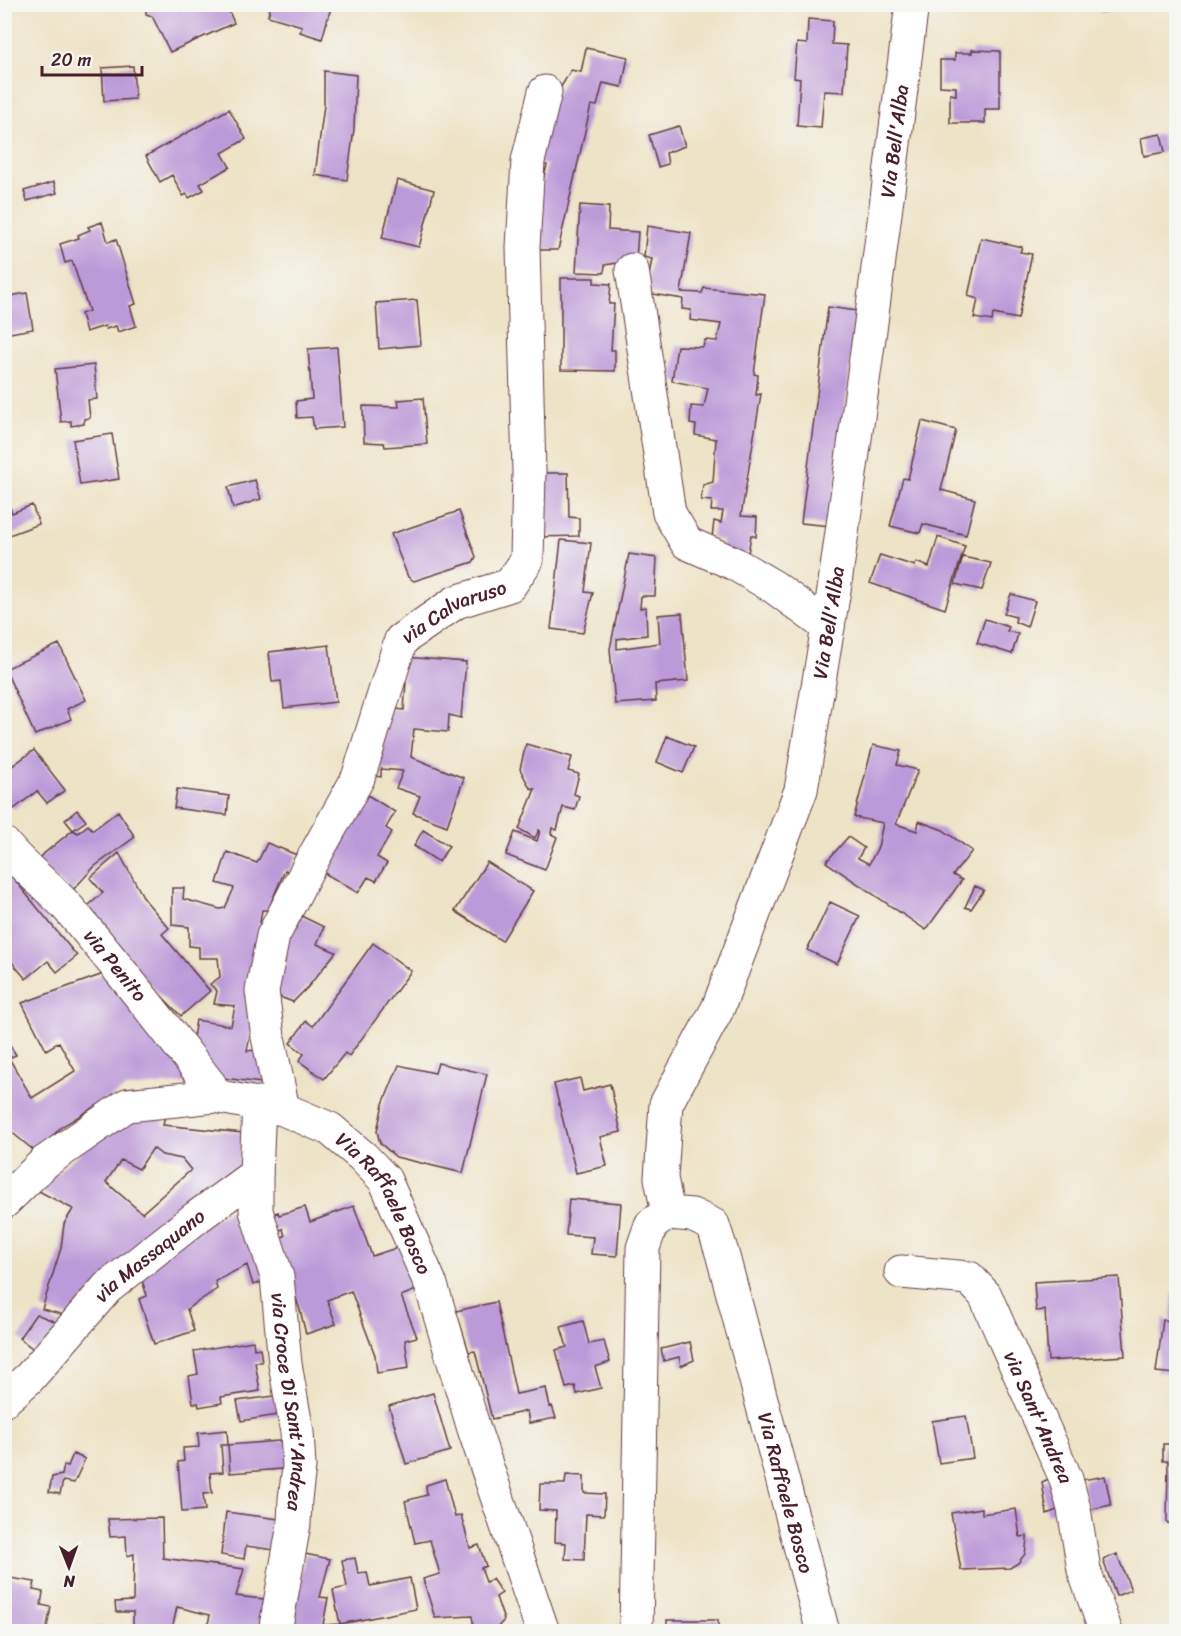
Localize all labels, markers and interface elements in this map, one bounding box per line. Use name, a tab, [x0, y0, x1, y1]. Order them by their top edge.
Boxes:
scale bar	[42, 39, 142, 77]
text: 20 m	[51, 44, 91, 76]
street label: Via Bell'Alba	[870, 82, 919, 200]
street label: Via Bell'Alba	[803, 564, 855, 682]
street label: via Calvaruso	[394, 570, 511, 653]
street label: via Penito	[74, 921, 156, 1010]
street label: Via Raffaele Bosco	[327, 1123, 441, 1280]
street label: via Massaquano	[85, 1199, 213, 1310]
street label: via Croce Di Sant'Andrea	[261, 1291, 316, 1512]
street label: via Sant'Andrea	[994, 1345, 1083, 1490]
street label: Via Raffaele Bosco	[747, 1408, 824, 1577]
north arrow	[39, 1537, 99, 1597]
text: N	[63, 1567, 76, 1596]

